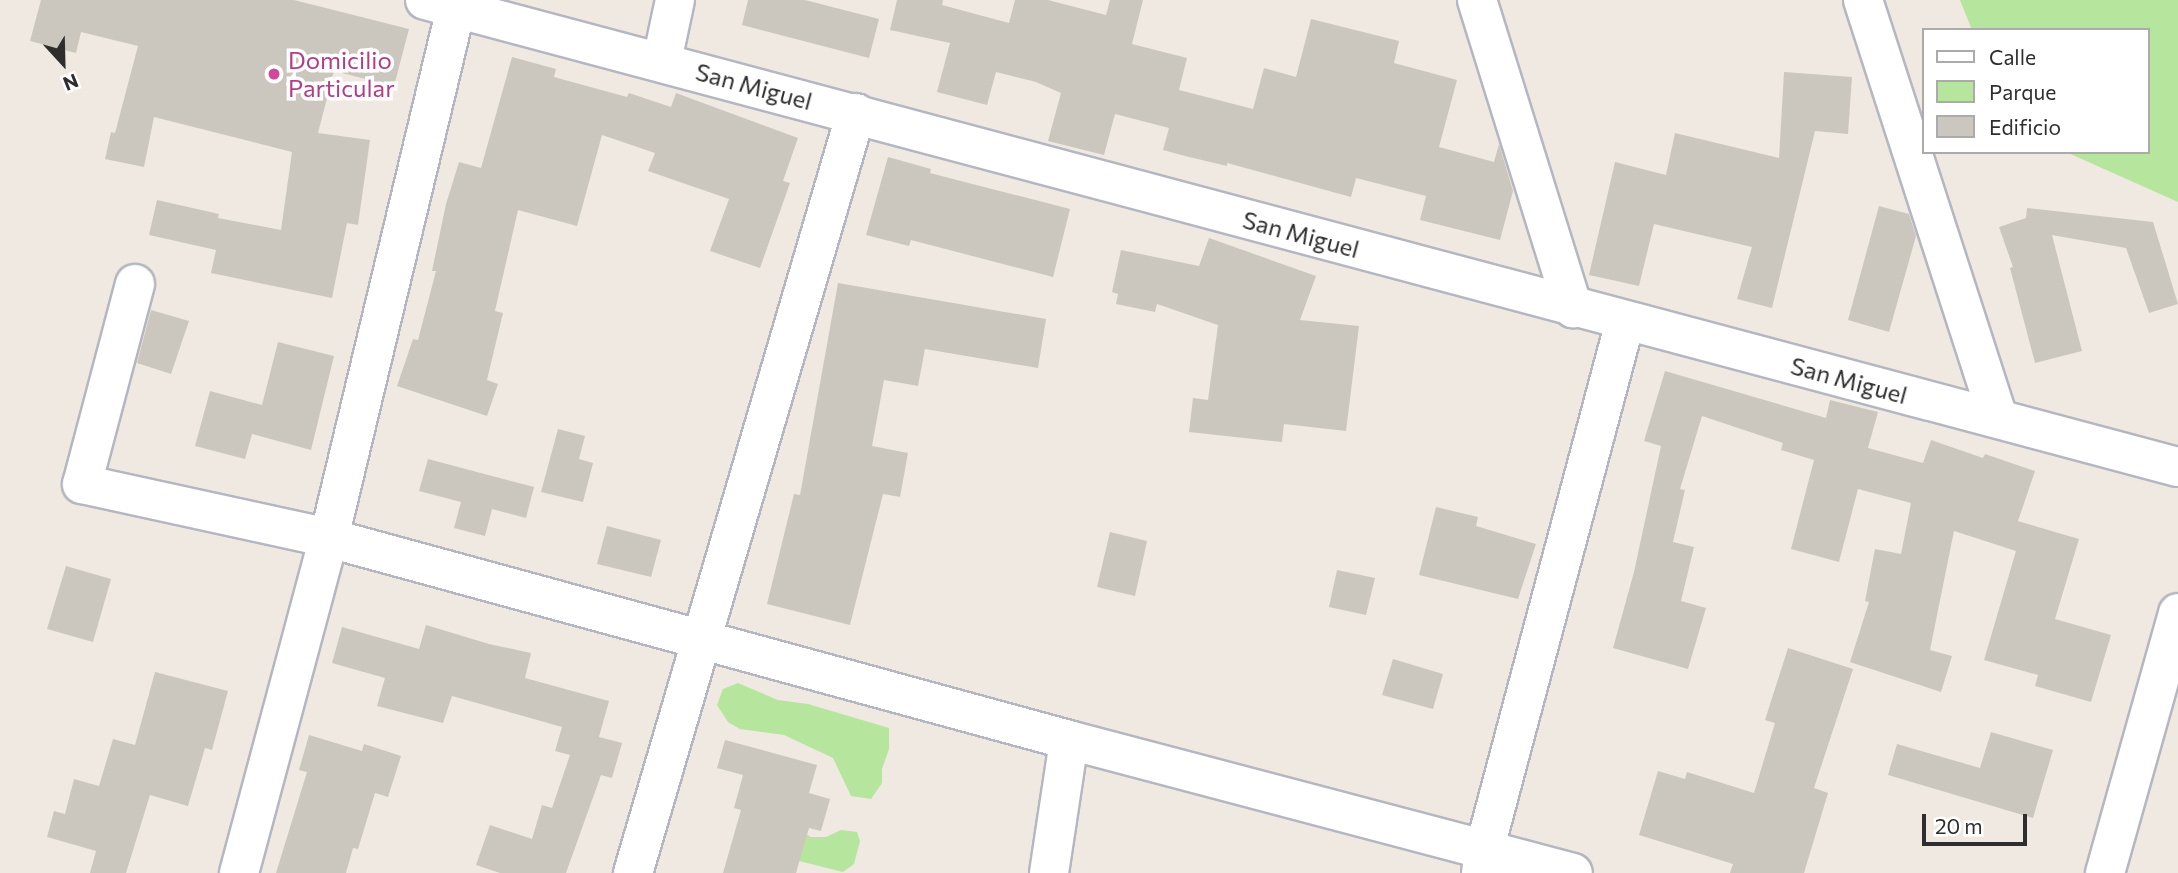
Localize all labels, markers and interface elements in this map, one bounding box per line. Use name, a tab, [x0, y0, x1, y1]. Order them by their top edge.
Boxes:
north arrow	[28, 28, 98, 98]
legend	[1923, 28, 2150, 154]
text: Calle	[1989, 44, 2036, 69]
place label: Domicilio Particular	[288, 46, 395, 102]
street label: San Miguel	[693, 57, 815, 115]
marker: Domicilio Particular	[266, 66, 282, 82]
text: N	[60, 70, 82, 96]
text: Parque	[1989, 79, 2056, 104]
text: Edificio	[1989, 114, 2061, 139]
street label: San Miguel	[1240, 205, 1362, 263]
street label: San Miguel	[1788, 351, 1910, 409]
scale bar	[1926, 800, 2031, 844]
text: 20 m	[1935, 813, 1983, 838]

